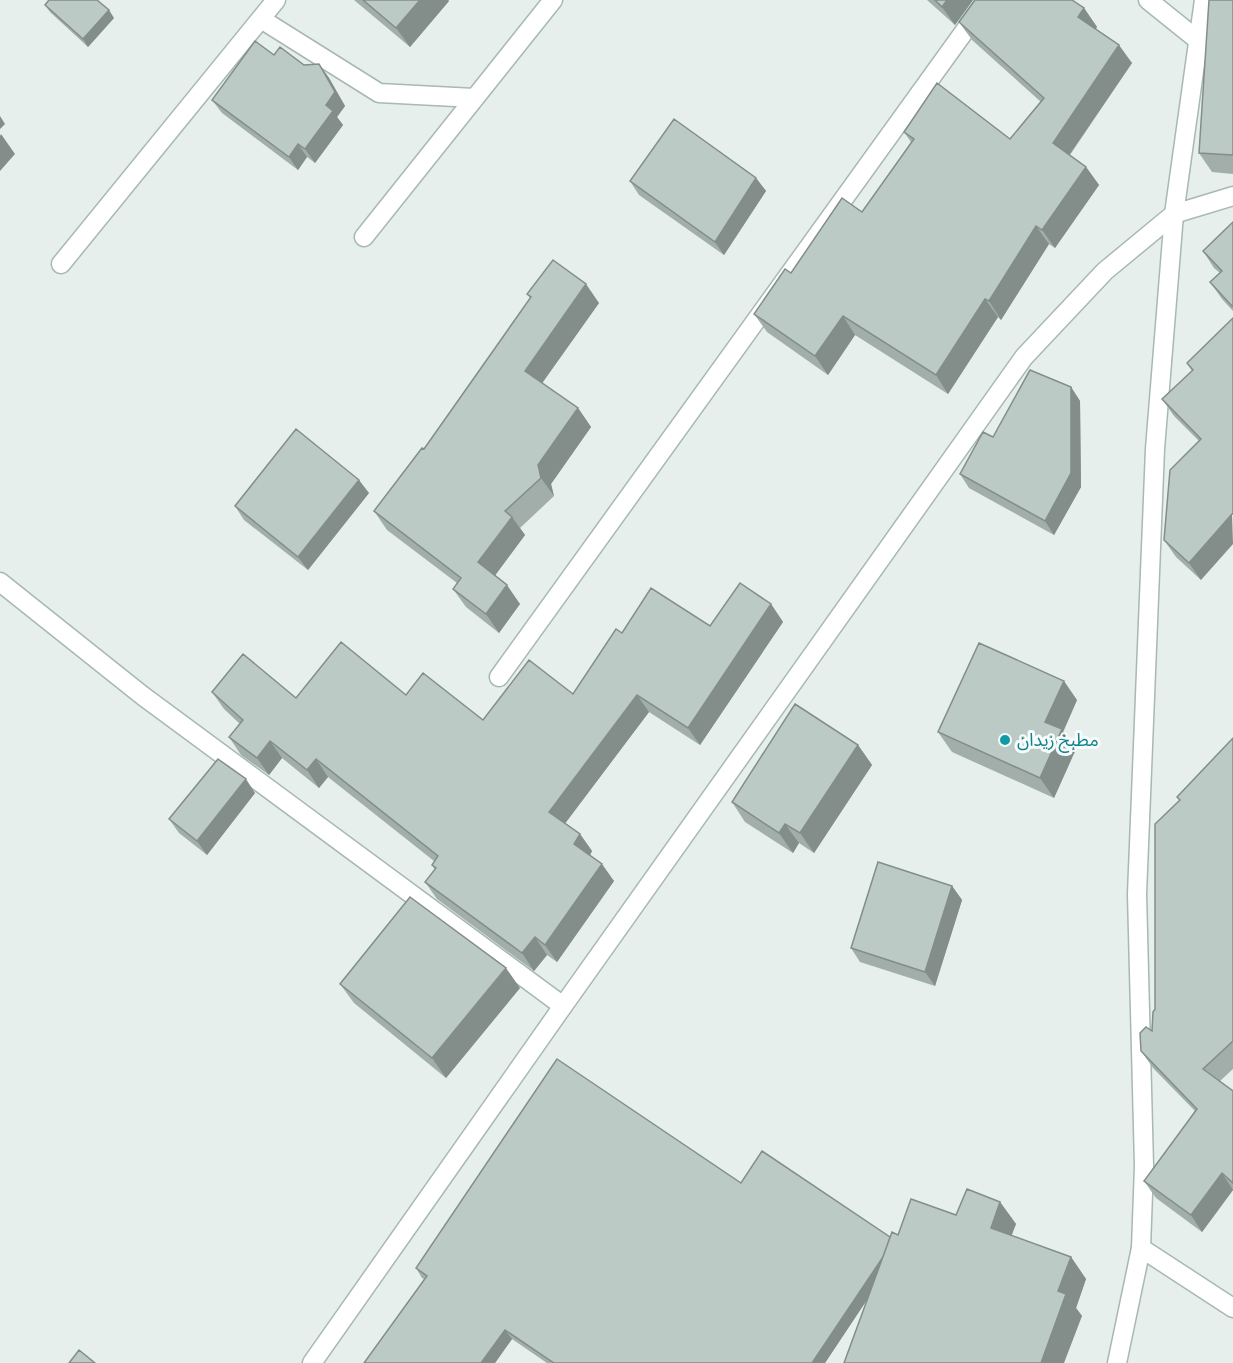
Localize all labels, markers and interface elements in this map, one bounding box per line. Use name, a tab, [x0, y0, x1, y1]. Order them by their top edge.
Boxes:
place label: مطبخ زيدان	[1017, 726, 1099, 753]
marker: مطبخ زيدان	[998, 733, 1012, 747]

